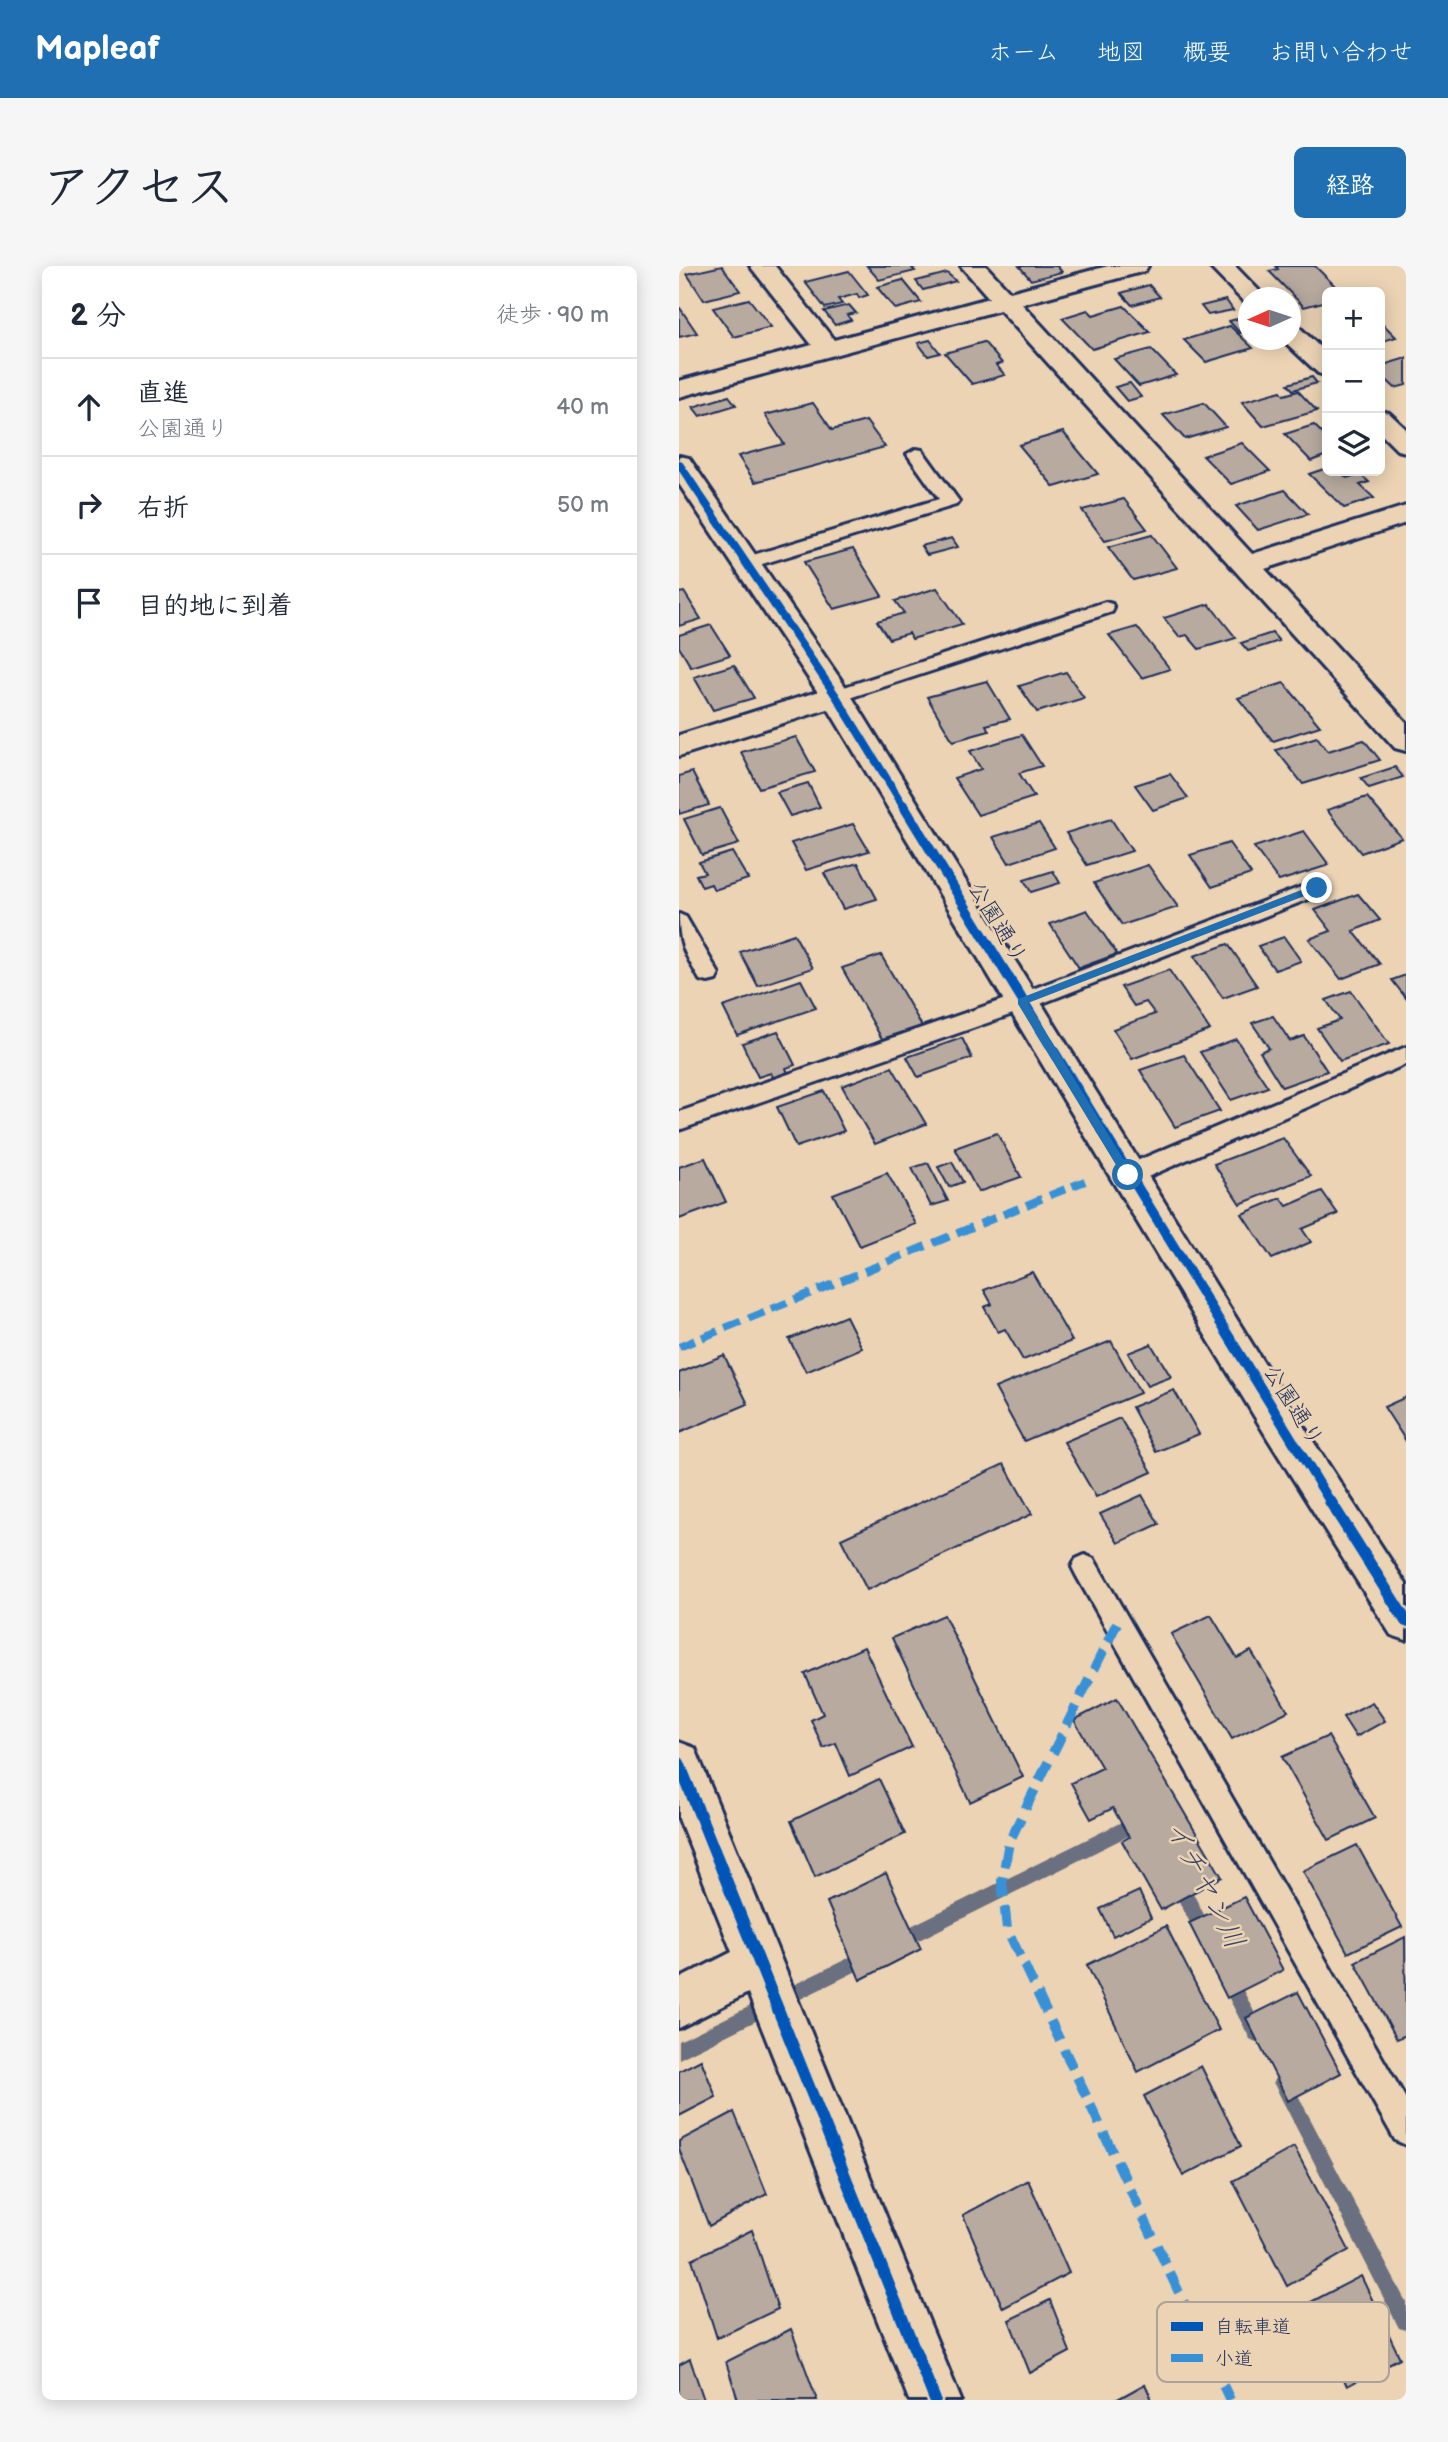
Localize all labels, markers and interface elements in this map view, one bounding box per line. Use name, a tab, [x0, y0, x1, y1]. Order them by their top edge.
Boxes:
text: Mapleaf	[35, 29, 160, 69]
text: ホーム	[988, 38, 1059, 67]
text: 地図	[1097, 38, 1145, 67]
text: 概要	[1183, 38, 1231, 67]
text: お問い合わせ	[1269, 38, 1413, 67]
button: 経路	[1294, 147, 1406, 218]
text: アクセス	[42, 159, 235, 218]
north arrow	[1238, 287, 1301, 350]
map controls	[1322, 287, 1385, 476]
button: +	[1322, 287, 1385, 350]
text: 2 分	[70, 298, 126, 334]
text: 徒歩 · 90 m	[496, 301, 609, 329]
button: −	[1322, 350, 1385, 413]
text: 直進	[137, 378, 189, 409]
icon: ahead	[70, 388, 108, 426]
text: 40 m	[556, 393, 609, 421]
button: layers	[1322, 413, 1385, 476]
text: 公園通り	[137, 415, 229, 443]
icon: right	[70, 486, 108, 524]
text: 50 m	[557, 491, 609, 519]
text: 右折	[137, 493, 189, 524]
icon: arrive	[70, 584, 108, 622]
text: 目的地に到着	[137, 591, 293, 622]
route end	[1301, 872, 1332, 903]
street label: 公園通り	[961, 876, 1033, 969]
route start	[1112, 1159, 1143, 1190]
street label: 公園通り	[1257, 1359, 1329, 1452]
water label: イチヤン川	[1158, 1815, 1251, 1955]
legend	[1157, 2302, 1389, 2382]
text: 自転車道	[1215, 2316, 1291, 2339]
text: 小道	[1215, 2348, 1253, 2371]

